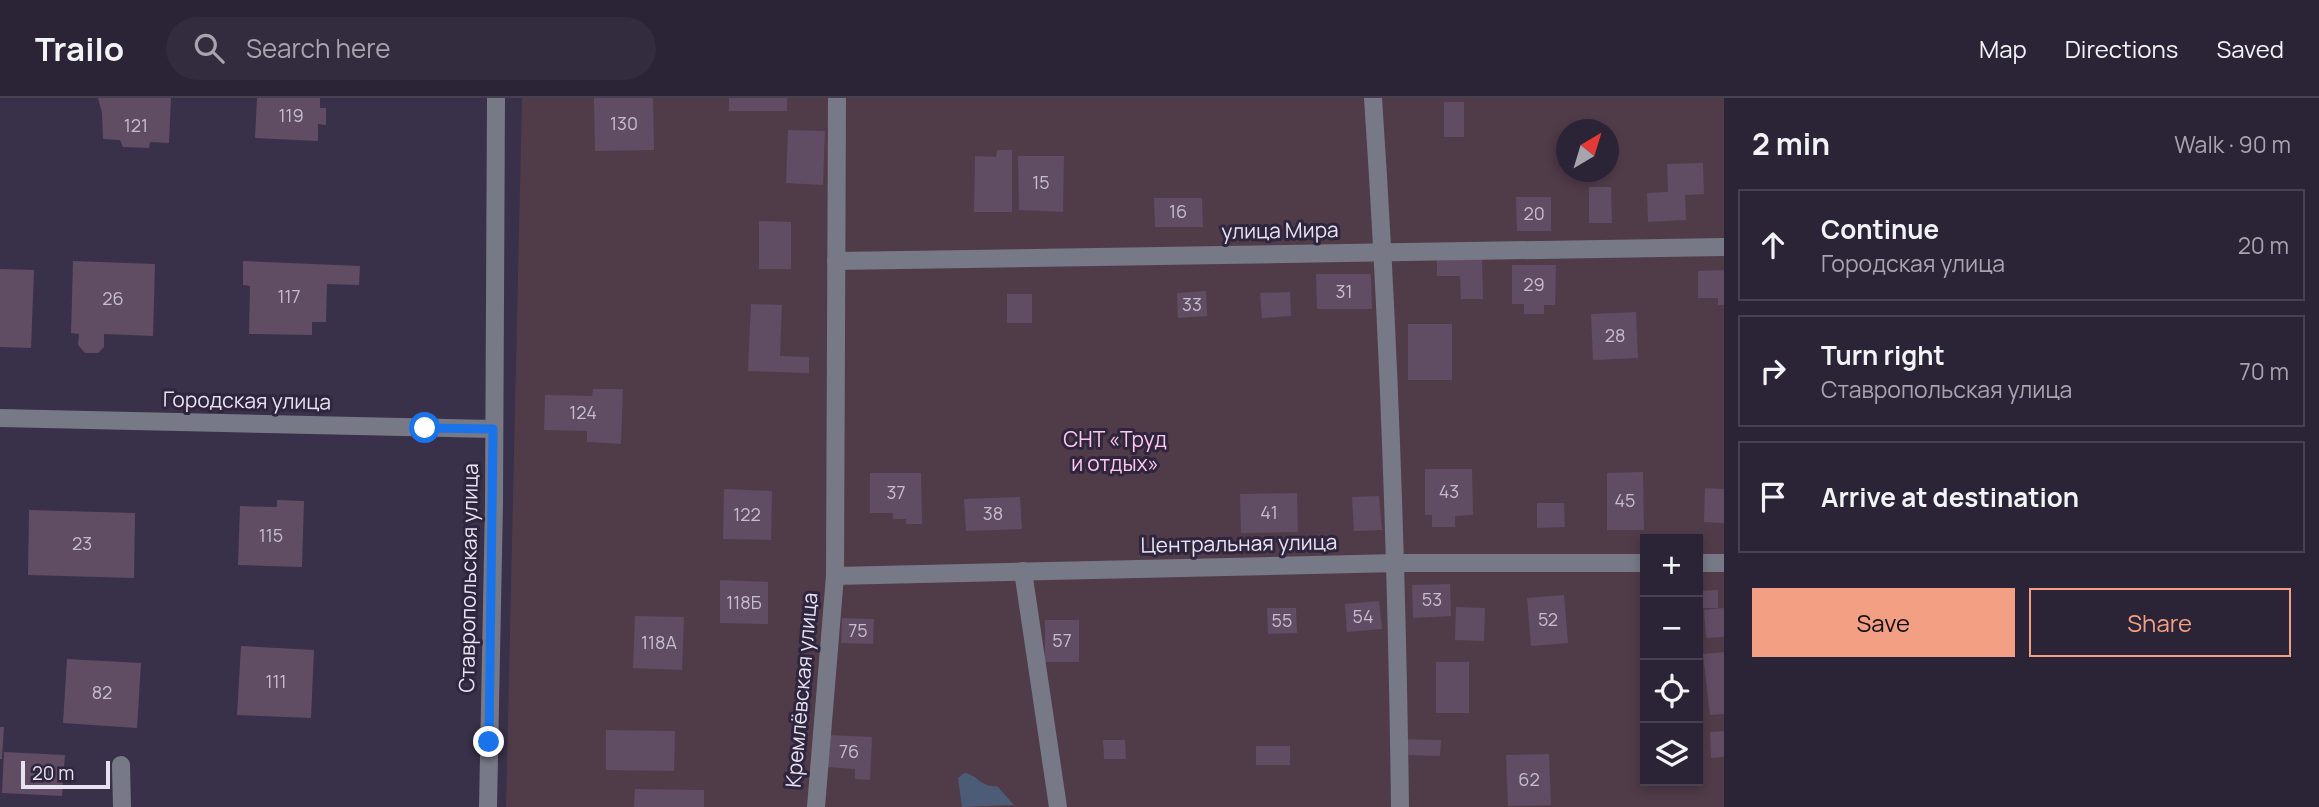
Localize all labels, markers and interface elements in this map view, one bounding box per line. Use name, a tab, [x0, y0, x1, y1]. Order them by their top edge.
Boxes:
search box	[166, 17, 656, 80]
text: Trailo	[35, 26, 124, 71]
icon: search	[190, 29, 228, 67]
text: Search here	[246, 30, 391, 66]
text: Map	[1979, 32, 2027, 65]
text: Directions	[2065, 32, 2178, 65]
text: Saved	[2216, 32, 2284, 65]
house number: 119	[278, 103, 304, 127]
house number: 130	[610, 111, 638, 135]
house number: 121	[124, 113, 148, 137]
north arrow	[1556, 119, 1619, 182]
text: 2 min	[1752, 123, 1830, 164]
text: Walk · 90 m	[2174, 128, 2291, 160]
house number: 15	[1032, 170, 1050, 194]
house number: 16	[1169, 199, 1187, 223]
house number: 20	[1523, 201, 1545, 225]
text: Continue	[1821, 211, 1939, 247]
street label: улица Мира	[1221, 215, 1339, 245]
icon: ahead	[1754, 226, 1792, 264]
text: 20 m	[2238, 229, 2289, 261]
text: Городская улица	[1821, 247, 2005, 279]
house number: 29	[1523, 272, 1545, 296]
house number: 31	[1336, 279, 1352, 303]
house number: 117	[277, 284, 301, 308]
house number: 26	[102, 286, 124, 310]
house number: 33	[1182, 292, 1202, 316]
house number: 28	[1605, 323, 1625, 347]
text: Turn right	[1821, 337, 1945, 373]
icon: right	[1754, 352, 1792, 390]
text: 70 m	[2239, 355, 2289, 387]
text: Ставропольская улица	[1821, 373, 2072, 405]
street label: Городская улица	[163, 385, 331, 415]
house number: 124	[569, 400, 597, 424]
route start	[409, 412, 440, 443]
park label: СНТ «Труд и отдых»	[1063, 425, 1167, 477]
street label: Ставропольская улица	[452, 463, 484, 693]
icon: arrive	[1754, 478, 1792, 516]
house number: 43	[1439, 479, 1459, 503]
text: Arrive at destination	[1821, 479, 2079, 515]
house number: 37	[887, 480, 906, 504]
house number: 45	[1614, 488, 1636, 512]
house number: 41	[1260, 500, 1278, 524]
house number: 38	[983, 501, 1003, 525]
house number: 122	[733, 502, 761, 526]
house number: 115	[259, 523, 283, 547]
street label: Центральная улица	[1140, 527, 1338, 559]
house number: 23	[72, 531, 92, 555]
map controls	[1640, 534, 1703, 786]
button: +	[1640, 534, 1703, 597]
house number: 53	[1422, 587, 1442, 611]
button: Save	[1752, 588, 2015, 657]
button: Share	[2029, 588, 2291, 657]
house number: 118Б	[726, 590, 762, 614]
street label: Кремлёвская улица	[779, 591, 823, 789]
button: −	[1640, 597, 1703, 660]
house number: 54	[1352, 604, 1374, 628]
house number: 52	[1538, 607, 1558, 631]
house number: 55	[1272, 608, 1292, 632]
house number: 75	[848, 618, 868, 642]
house number: 57	[1052, 628, 1072, 652]
house number: 118А	[641, 630, 678, 654]
button: locate	[1640, 660, 1703, 723]
house number: 111	[265, 669, 287, 693]
house number: 82	[92, 680, 112, 704]
button: layers	[1640, 723, 1703, 786]
route end	[473, 726, 504, 757]
house number: 76	[839, 739, 859, 763]
scale bar	[21, 758, 110, 790]
text: 20 m	[32, 760, 74, 786]
house number: 62	[1518, 767, 1540, 791]

